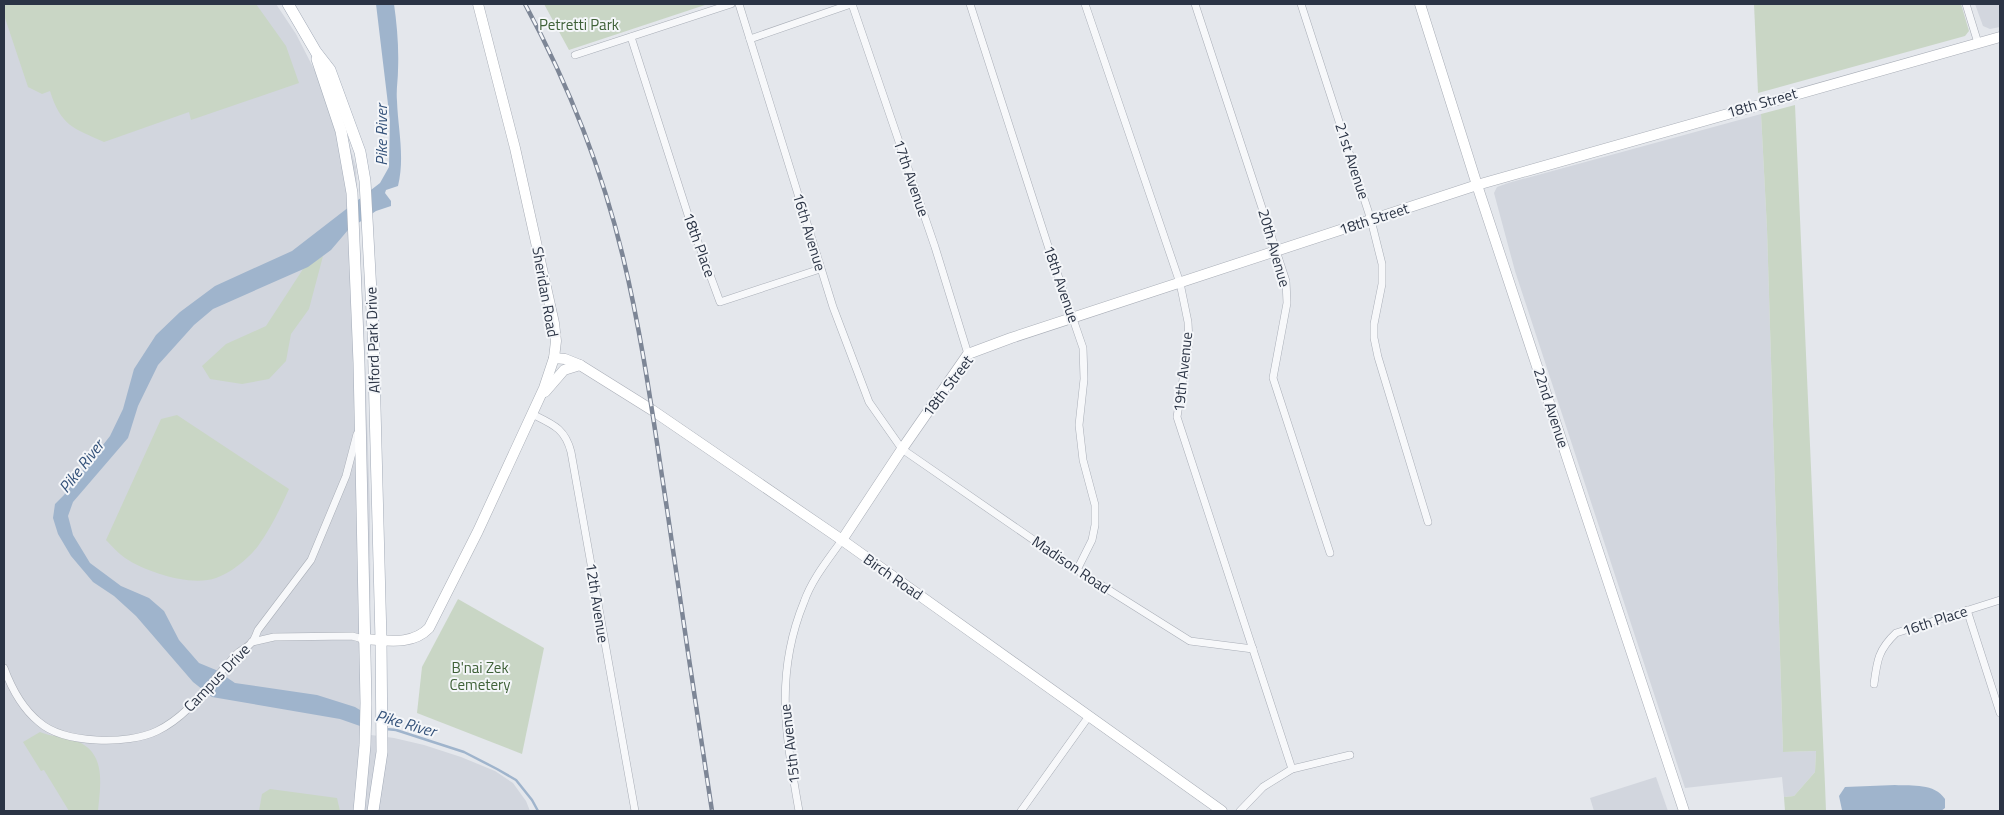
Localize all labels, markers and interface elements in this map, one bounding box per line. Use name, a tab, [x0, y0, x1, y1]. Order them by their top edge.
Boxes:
park label: Petretti Park	[539, 13, 619, 36]
street label: 18th Street	[1724, 81, 1800, 124]
water label: Pike River	[369, 102, 393, 166]
street label: 21st Avenue	[1329, 120, 1376, 202]
street label: 17th Avenue	[888, 136, 935, 220]
street label: 16th Avenue	[787, 190, 832, 274]
street label: 18th Street	[1336, 196, 1412, 241]
street label: 20th Avenue	[1252, 206, 1297, 290]
street label: 18th Place	[677, 209, 722, 280]
street label: 18th Avenue	[1038, 242, 1085, 326]
street label: Sheridan Road	[526, 245, 565, 339]
street label: Alford Park Drive	[359, 287, 386, 393]
street label: 19th Avenue	[1167, 331, 1198, 413]
street label: 18th Street	[917, 349, 979, 421]
street label: 22nd Avenue	[1528, 365, 1575, 451]
water label: Pike River	[53, 433, 111, 498]
street label: Madison Road	[1028, 530, 1115, 599]
street label: Birch Road	[859, 548, 928, 605]
street label: 12th Avenue	[580, 561, 615, 644]
street label: 16th Place	[1899, 599, 1970, 642]
street label: Campus Drive	[178, 638, 255, 717]
park label: B'nai Zek Cemetery	[450, 656, 510, 696]
water label: Pike River	[373, 703, 441, 744]
street label: 15th Avenue	[773, 703, 806, 785]

